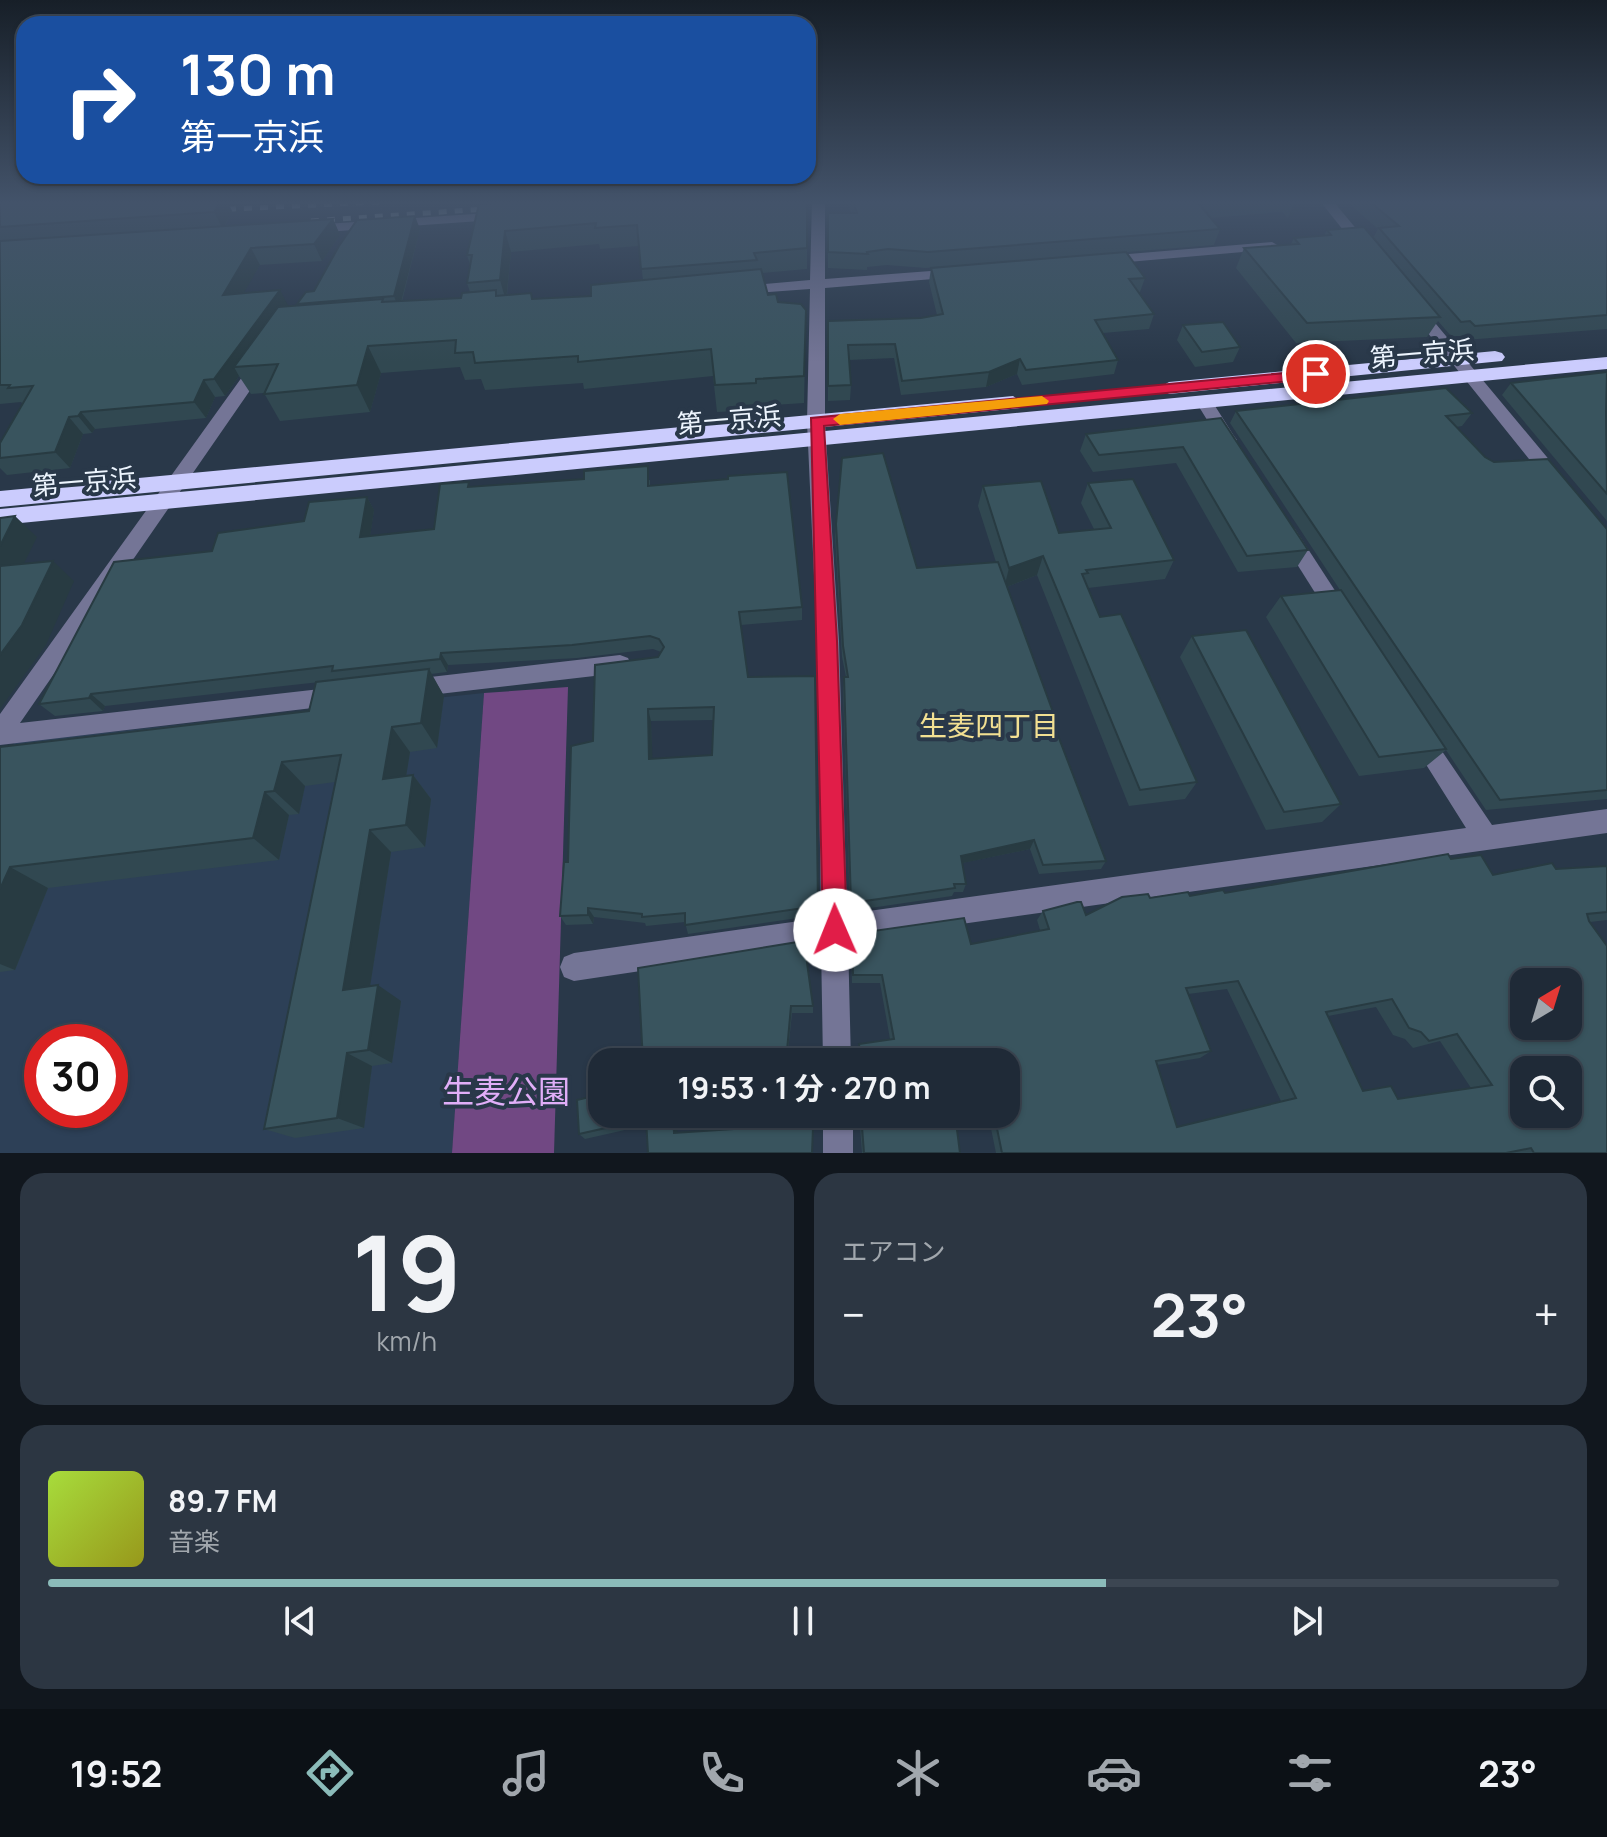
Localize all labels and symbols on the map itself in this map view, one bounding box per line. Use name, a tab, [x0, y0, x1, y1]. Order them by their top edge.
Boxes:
street label: 第一京浜	[1369, 331, 1475, 375]
pin	[1282, 340, 1350, 408]
street label: 第一京浜	[676, 397, 782, 441]
street label: 第一京浜	[31, 459, 137, 503]
district label: 生麦四丁目	[919, 706, 1059, 744]
position arrow	[793, 888, 877, 972]
north arrow	[1510, 968, 1582, 1040]
speed limit sign: 30	[24, 1024, 128, 1128]
park label: 生麦公園	[442, 1069, 570, 1113]

